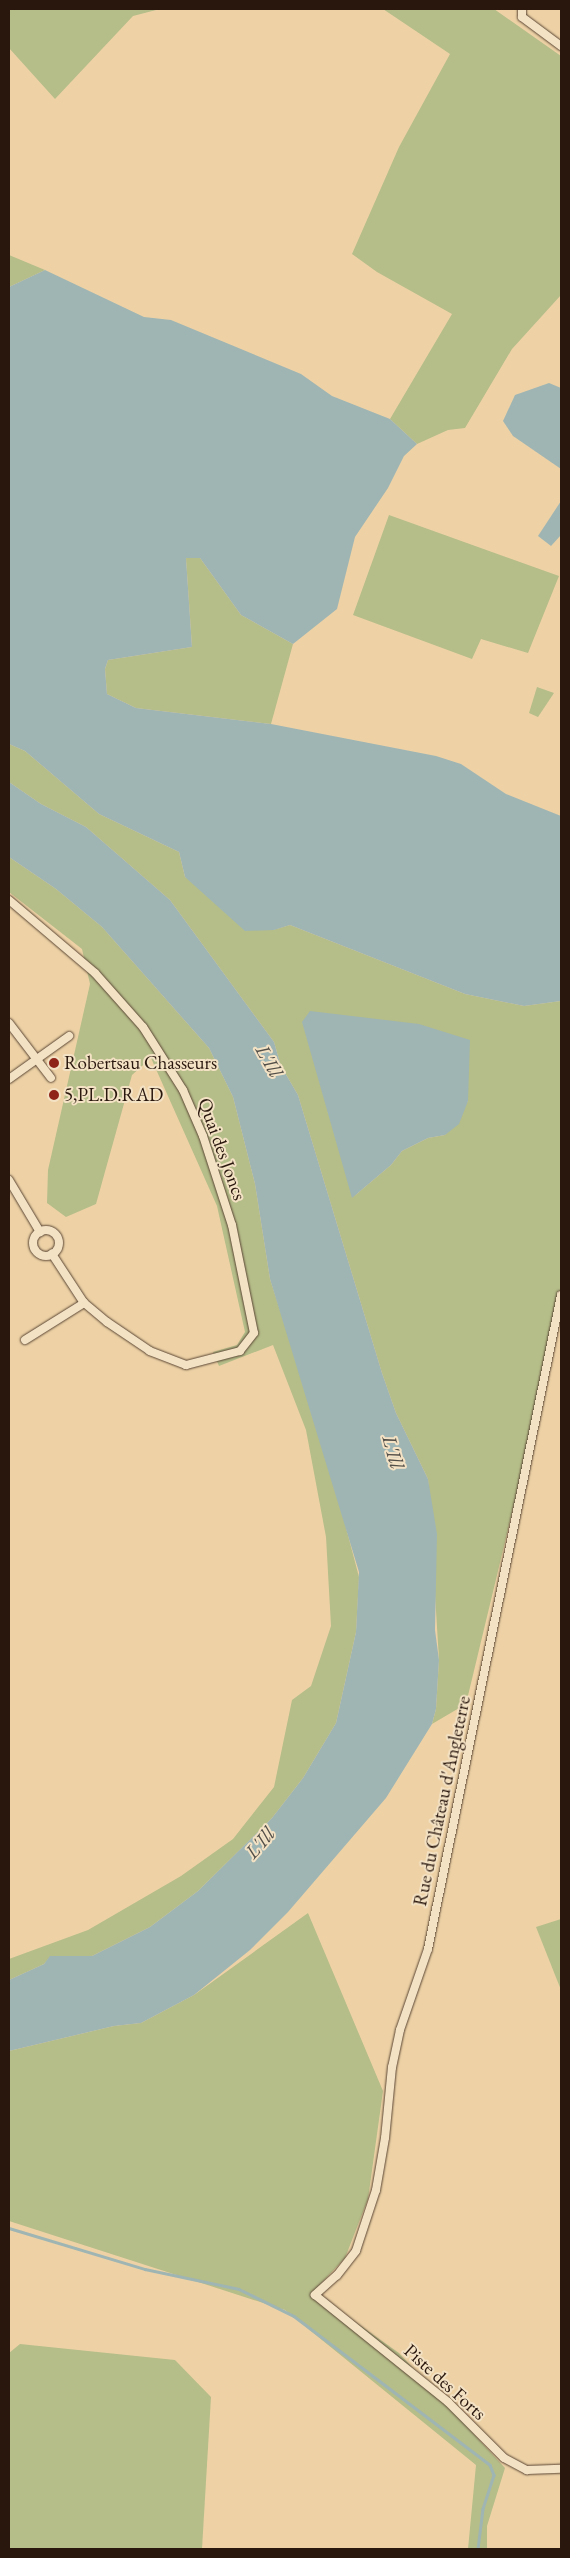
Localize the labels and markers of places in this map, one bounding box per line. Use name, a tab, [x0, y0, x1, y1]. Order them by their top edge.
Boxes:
place label: Robertsau Chasseurs	[64, 1052, 217, 1074]
marker: Robertsau Chasseurs	[48, 1057, 60, 1069]
place label: 5,PL.D.RAD	[64, 1084, 163, 1106]
marker: 5,PL.D.RAD	[48, 1089, 60, 1101]

